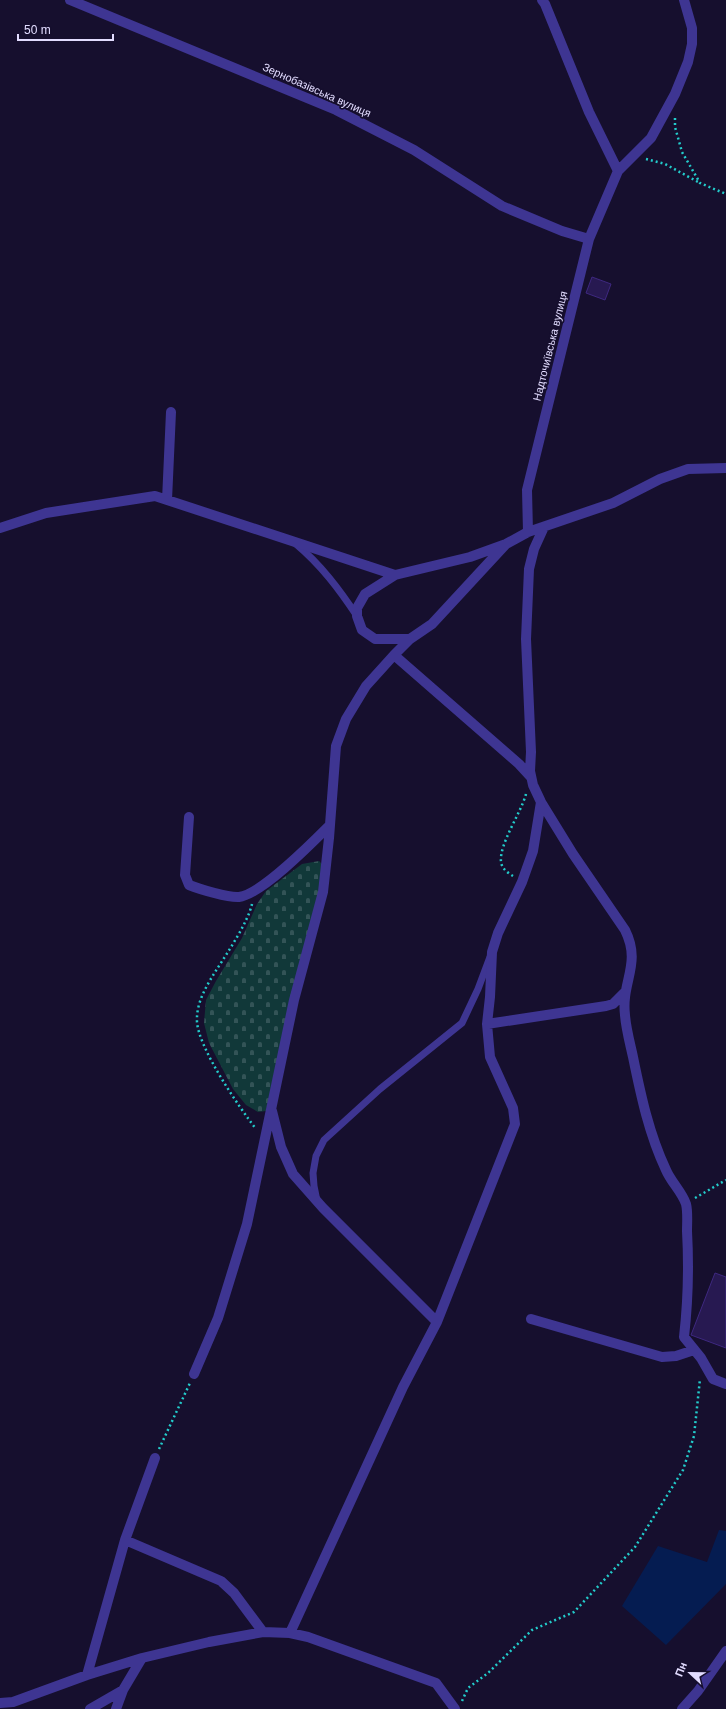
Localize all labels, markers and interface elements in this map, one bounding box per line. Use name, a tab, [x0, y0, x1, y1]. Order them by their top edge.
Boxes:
scale bar	[18, 16, 113, 42]
text: 50 m	[24, 23, 51, 37]
street label: Зернобазівська вулиця	[261, 61, 373, 119]
street label: Надточиївська вулиця	[531, 290, 570, 402]
north arrow	[670, 1653, 710, 1693]
text: Пн	[672, 1660, 689, 1678]

